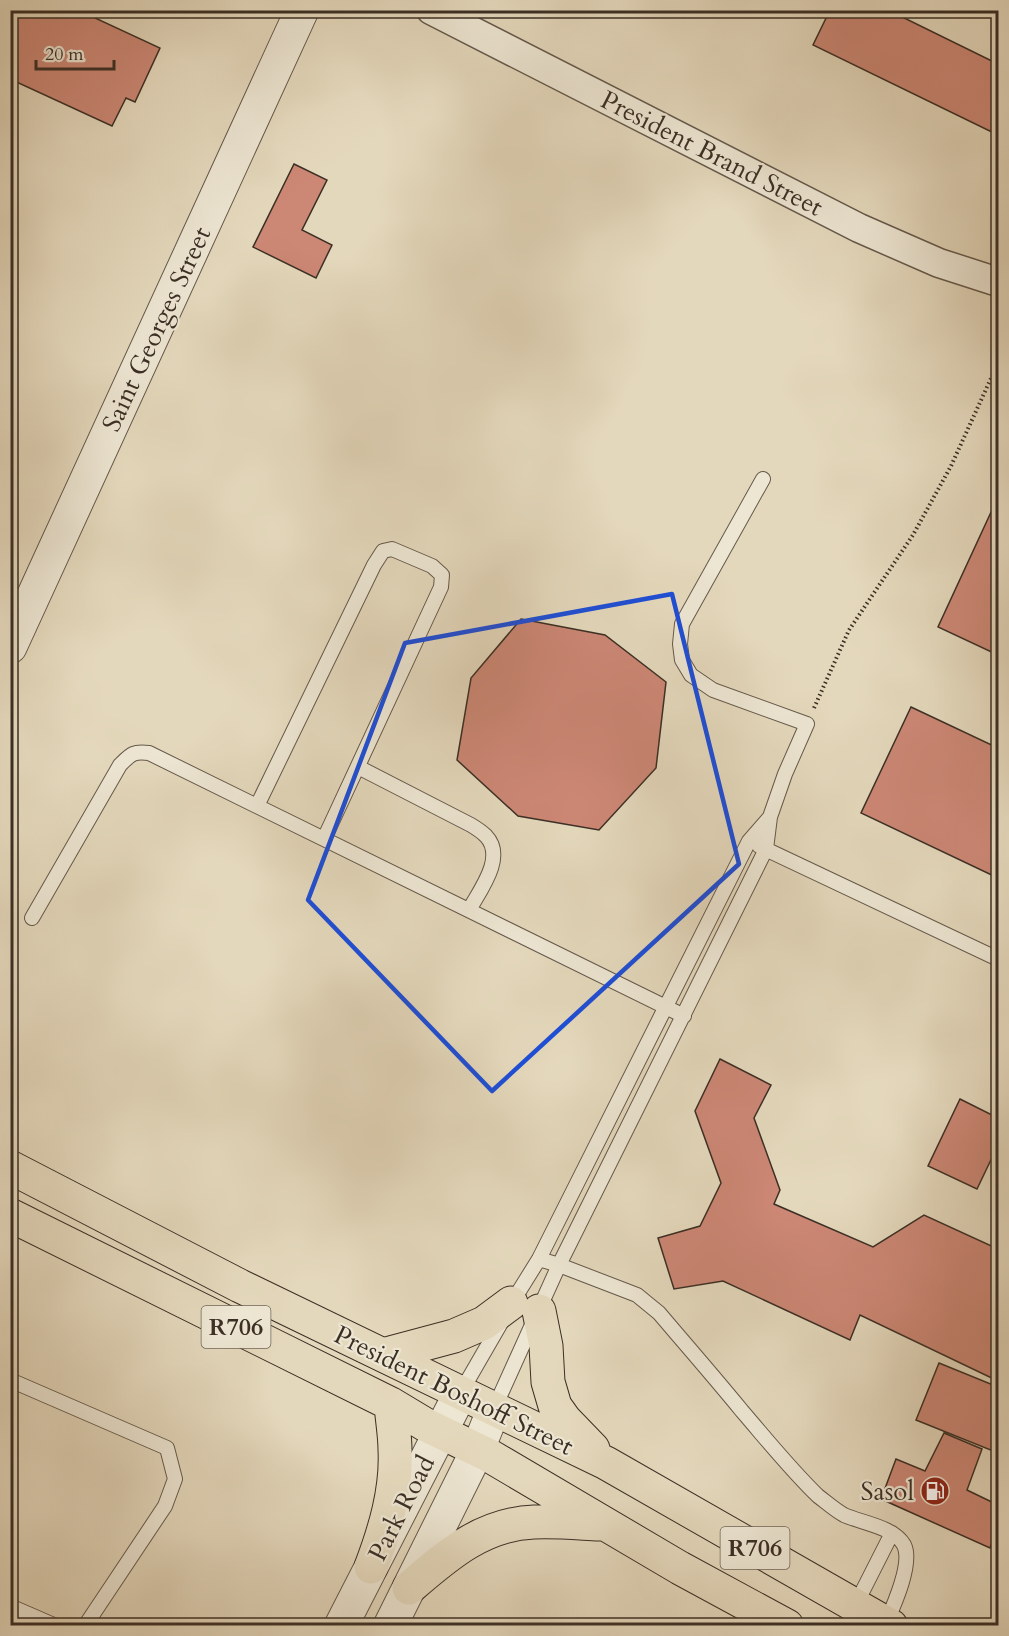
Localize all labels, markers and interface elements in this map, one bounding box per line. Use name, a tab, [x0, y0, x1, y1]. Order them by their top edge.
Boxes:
scale bar	[36, 33, 114, 71]
text: 20 m	[45, 42, 84, 67]
street label: President Brand Street	[595, 82, 829, 225]
street label: Saint Georges Street	[94, 221, 219, 437]
road number: R706	[202, 1306, 270, 1348]
street label: President Boshoff Street	[328, 1317, 579, 1464]
street label: Park Road	[360, 1449, 443, 1567]
place label: Sasol	[860, 1474, 914, 1509]
fuel station icon: Sasol	[919, 1475, 951, 1507]
road number: R706	[720, 1527, 789, 1569]

